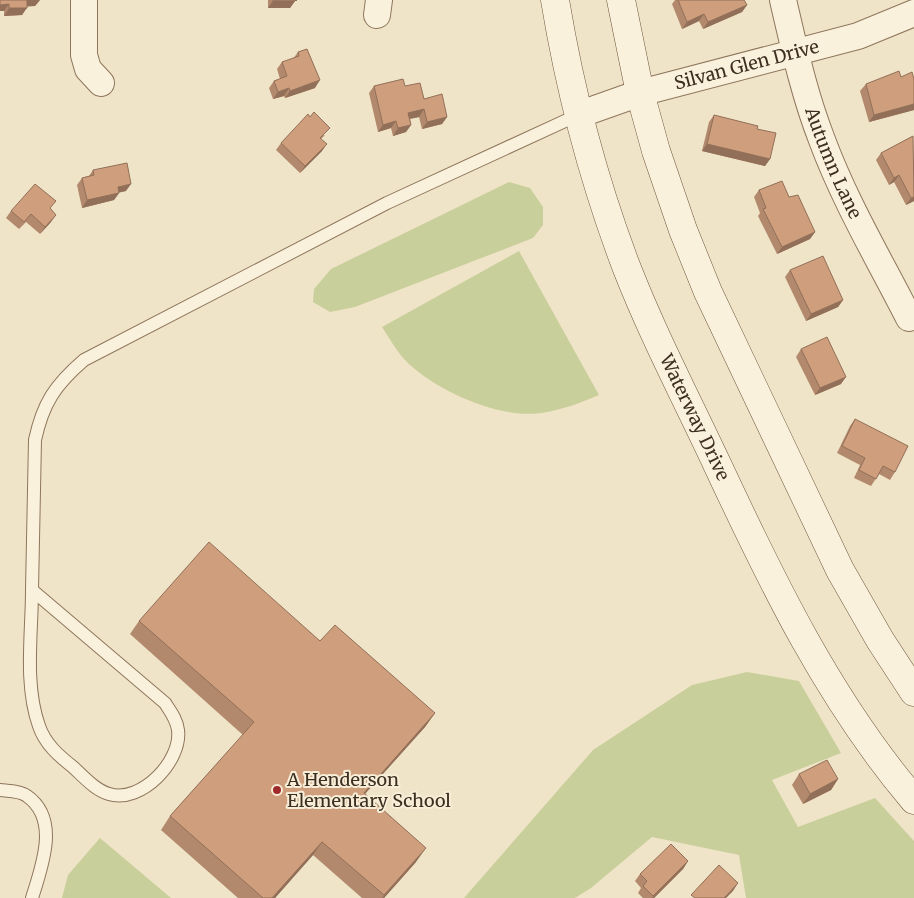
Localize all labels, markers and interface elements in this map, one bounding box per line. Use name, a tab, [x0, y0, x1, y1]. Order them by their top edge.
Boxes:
street label: Silvan Glen Drive	[672, 35, 821, 95]
street label: Autumn Lane	[800, 103, 867, 222]
street label: Waterway Drive	[655, 349, 735, 484]
place label: A Henderson Elementary School	[286, 768, 451, 812]
marker: A Henderson Elementary School	[271, 784, 283, 796]

